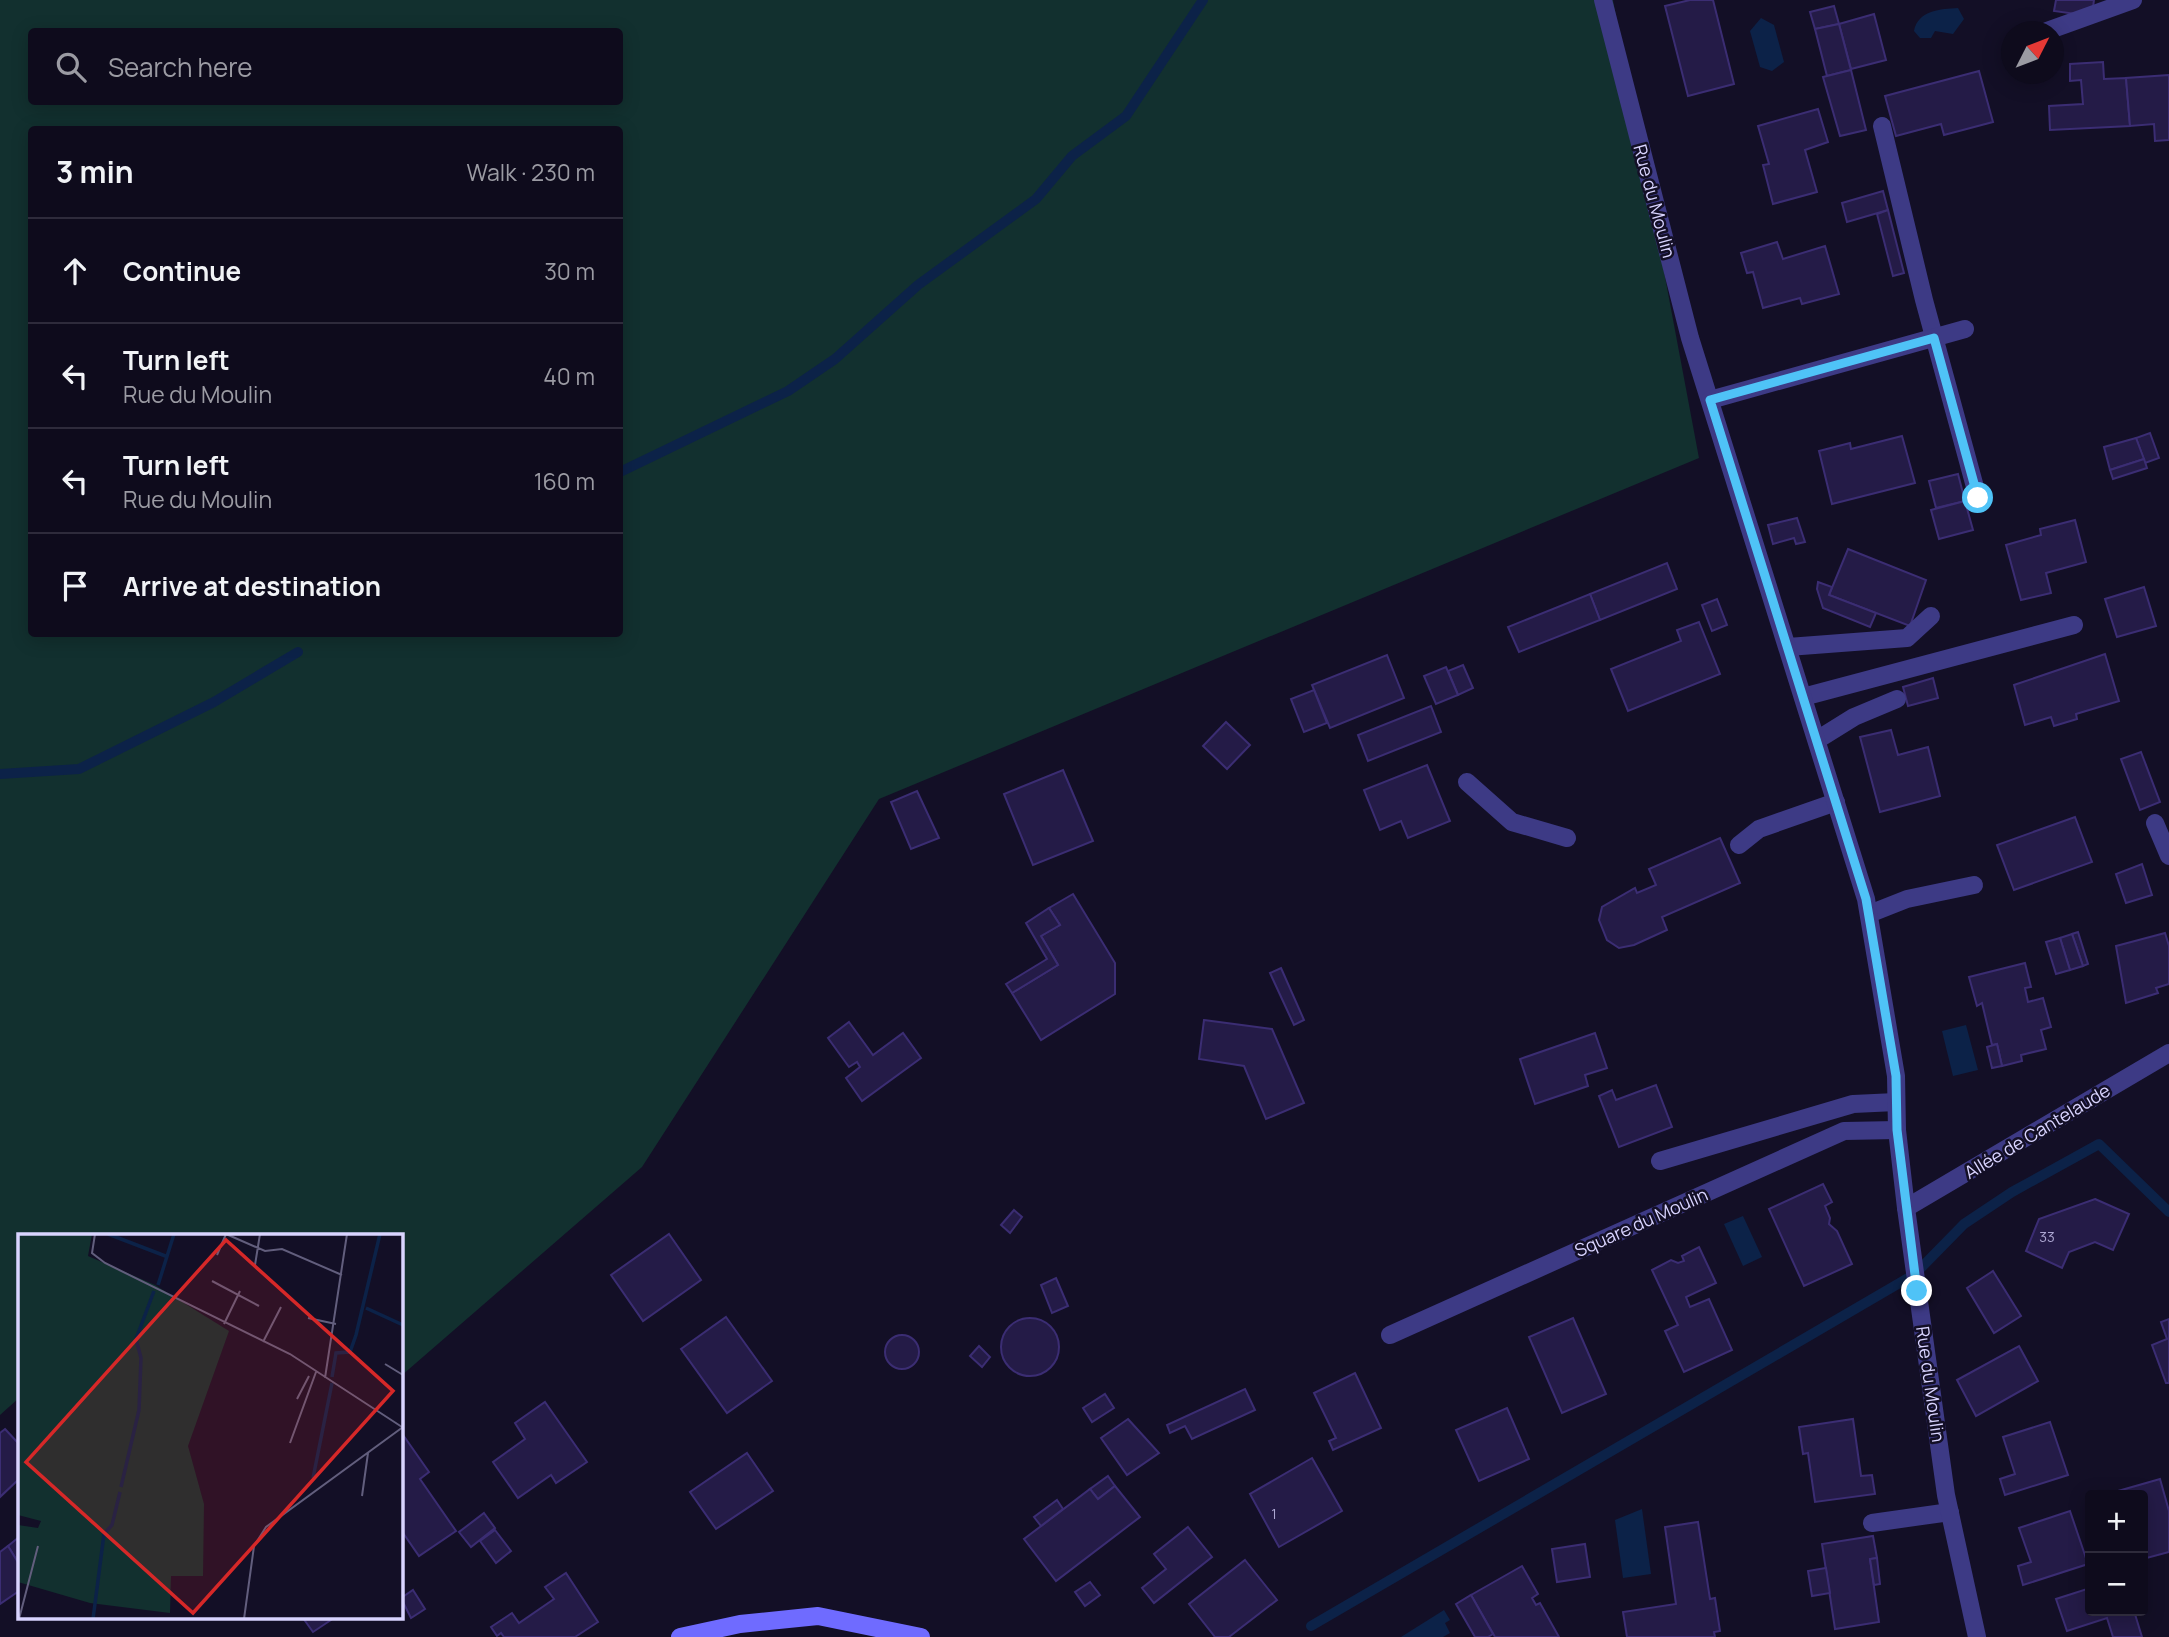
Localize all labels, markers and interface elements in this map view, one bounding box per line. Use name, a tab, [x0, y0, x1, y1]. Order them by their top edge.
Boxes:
north arrow	[2001, 21, 2064, 84]
search box	[28, 28, 623, 105]
icon: search	[52, 48, 90, 86]
text: Search here	[108, 49, 253, 85]
street label: Rue du Moulin	[1628, 142, 1682, 260]
text: 3 min	[56, 151, 134, 192]
text: Walk · 230 m	[467, 156, 595, 188]
icon: ahead	[56, 252, 94, 290]
text: Continue	[123, 253, 241, 289]
text: 30 m	[544, 255, 595, 287]
text: Turn left	[123, 342, 230, 378]
icon: left	[56, 357, 94, 395]
text: 40 m	[543, 360, 595, 392]
text: Rue du Moulin	[123, 378, 272, 410]
text: Turn left	[123, 447, 230, 483]
icon: left	[56, 462, 94, 500]
text: 160 m	[534, 465, 595, 497]
route start	[1962, 482, 1993, 513]
text: Rue du Moulin	[123, 483, 272, 515]
icon: arrive	[56, 567, 94, 605]
text: Arrive at destination	[123, 568, 381, 604]
street label: Allée de Cantelaude	[1960, 1078, 2114, 1184]
street label: Square du Moulin	[1571, 1182, 1711, 1262]
house number: 33	[2039, 1227, 2055, 1246]
inset map	[18, 1234, 402, 1620]
route end	[1901, 1275, 1932, 1306]
street label: Rue du Moulin	[1911, 1325, 1951, 1443]
map controls	[2085, 1490, 2148, 1616]
button: +	[2085, 1490, 2148, 1553]
house number: 1	[1271, 1504, 1277, 1523]
button: −	[2085, 1553, 2148, 1616]

